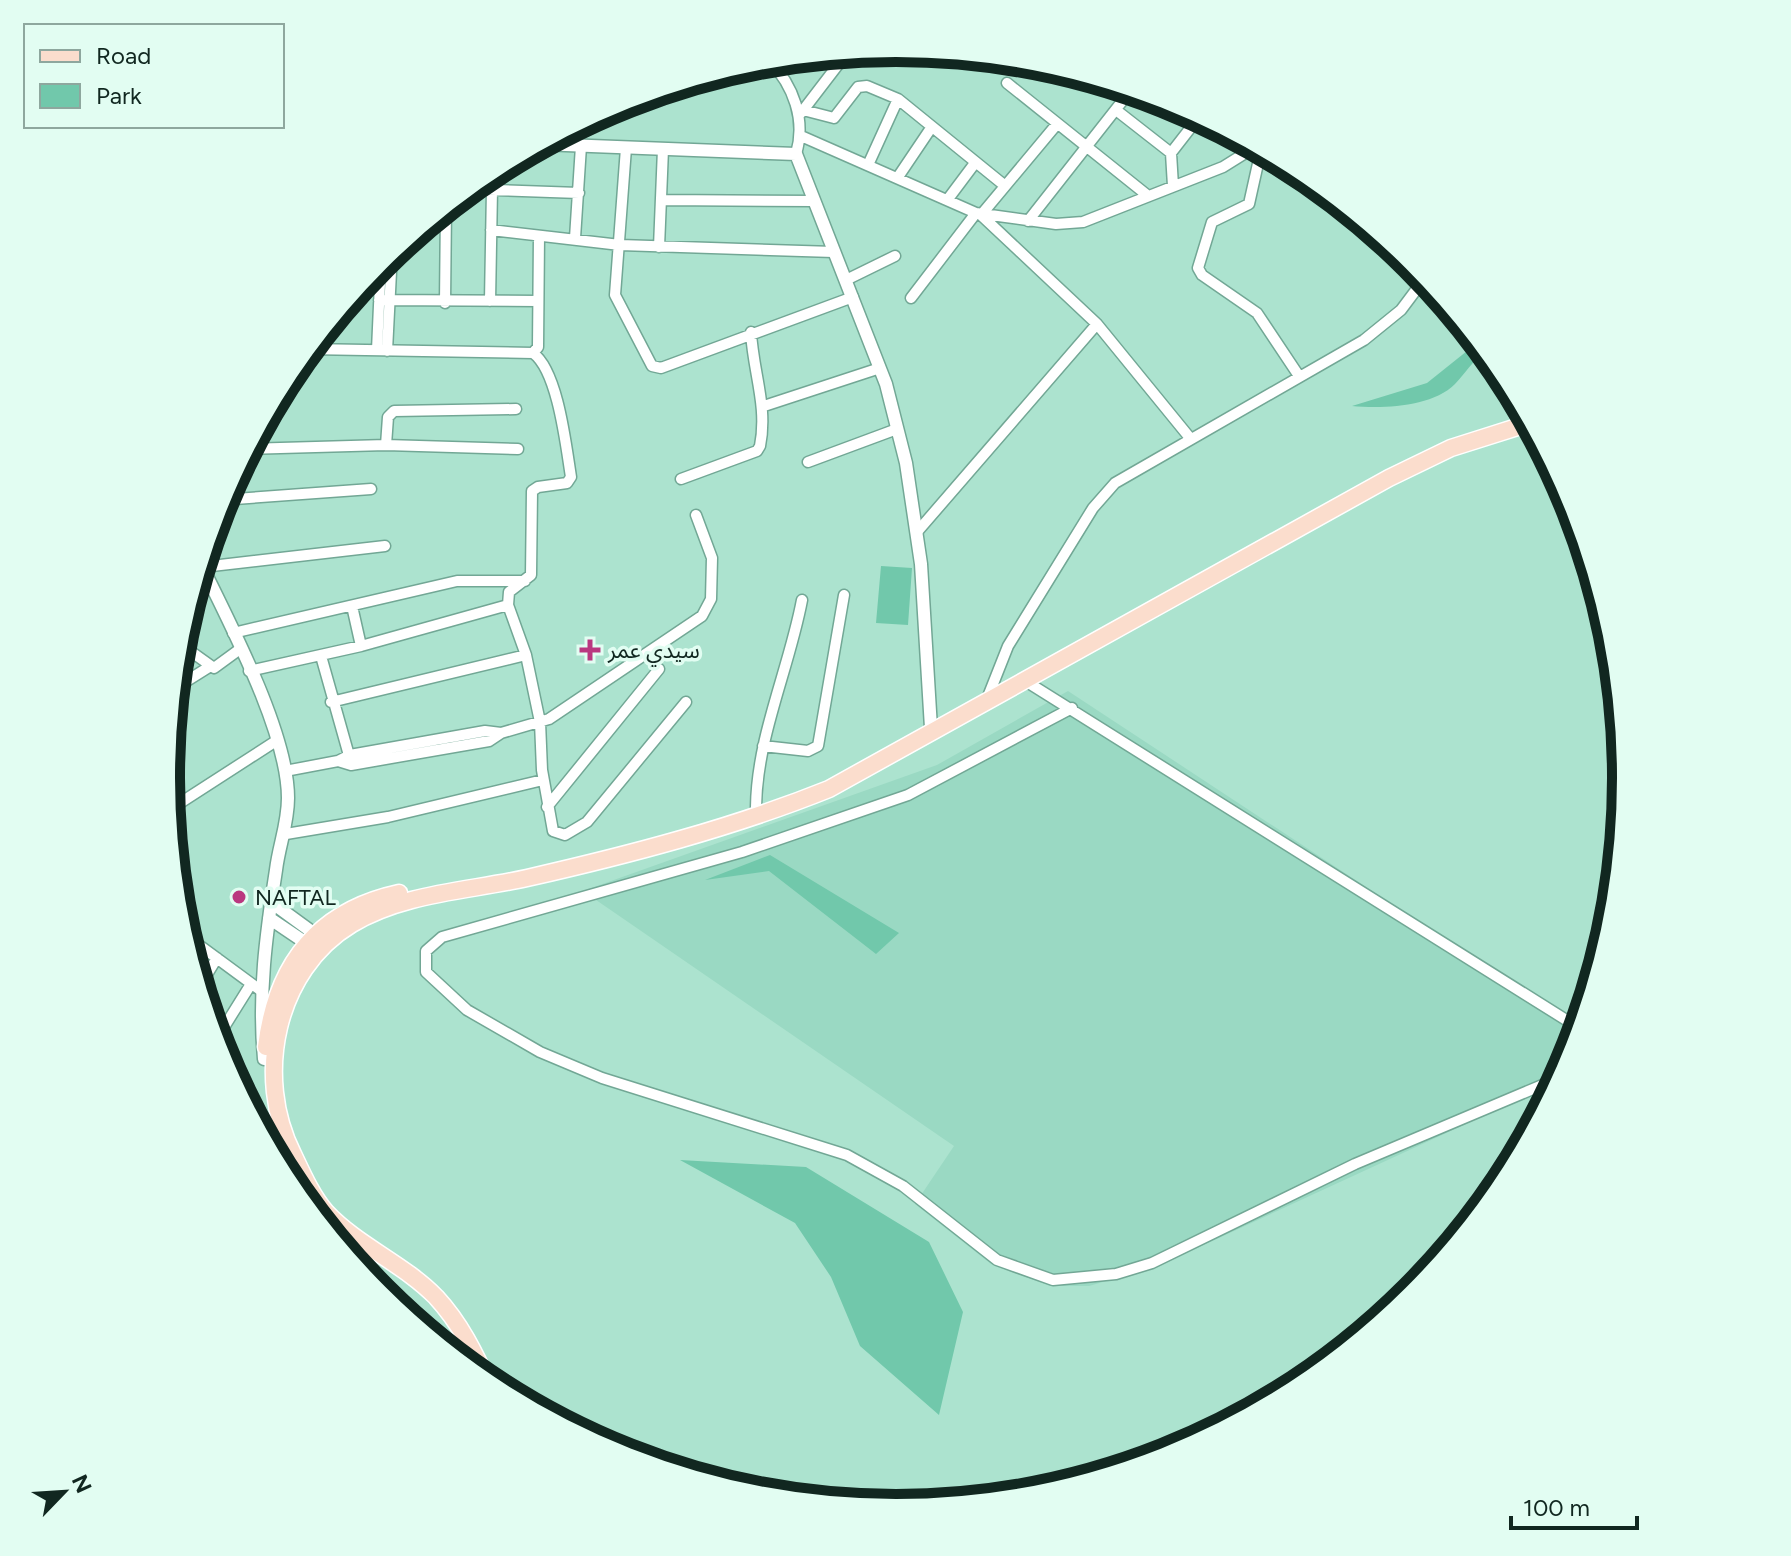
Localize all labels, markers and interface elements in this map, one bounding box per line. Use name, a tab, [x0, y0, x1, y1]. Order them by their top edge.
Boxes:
legend	[24, 24, 284, 128]
text: Road	[96, 41, 151, 70]
text: Park	[96, 81, 142, 110]
place label: سيدي عمر	[607, 637, 700, 667]
marker: سيدي عمر	[579, 639, 601, 661]
place label: NAFTAL	[255, 884, 336, 911]
marker: NAFTAL	[230, 888, 248, 906]
north arrow	[24, 1452, 104, 1532]
text: N	[66, 1470, 98, 1497]
scale bar	[1511, 1480, 1637, 1530]
text: 100 m	[1523, 1493, 1590, 1522]

